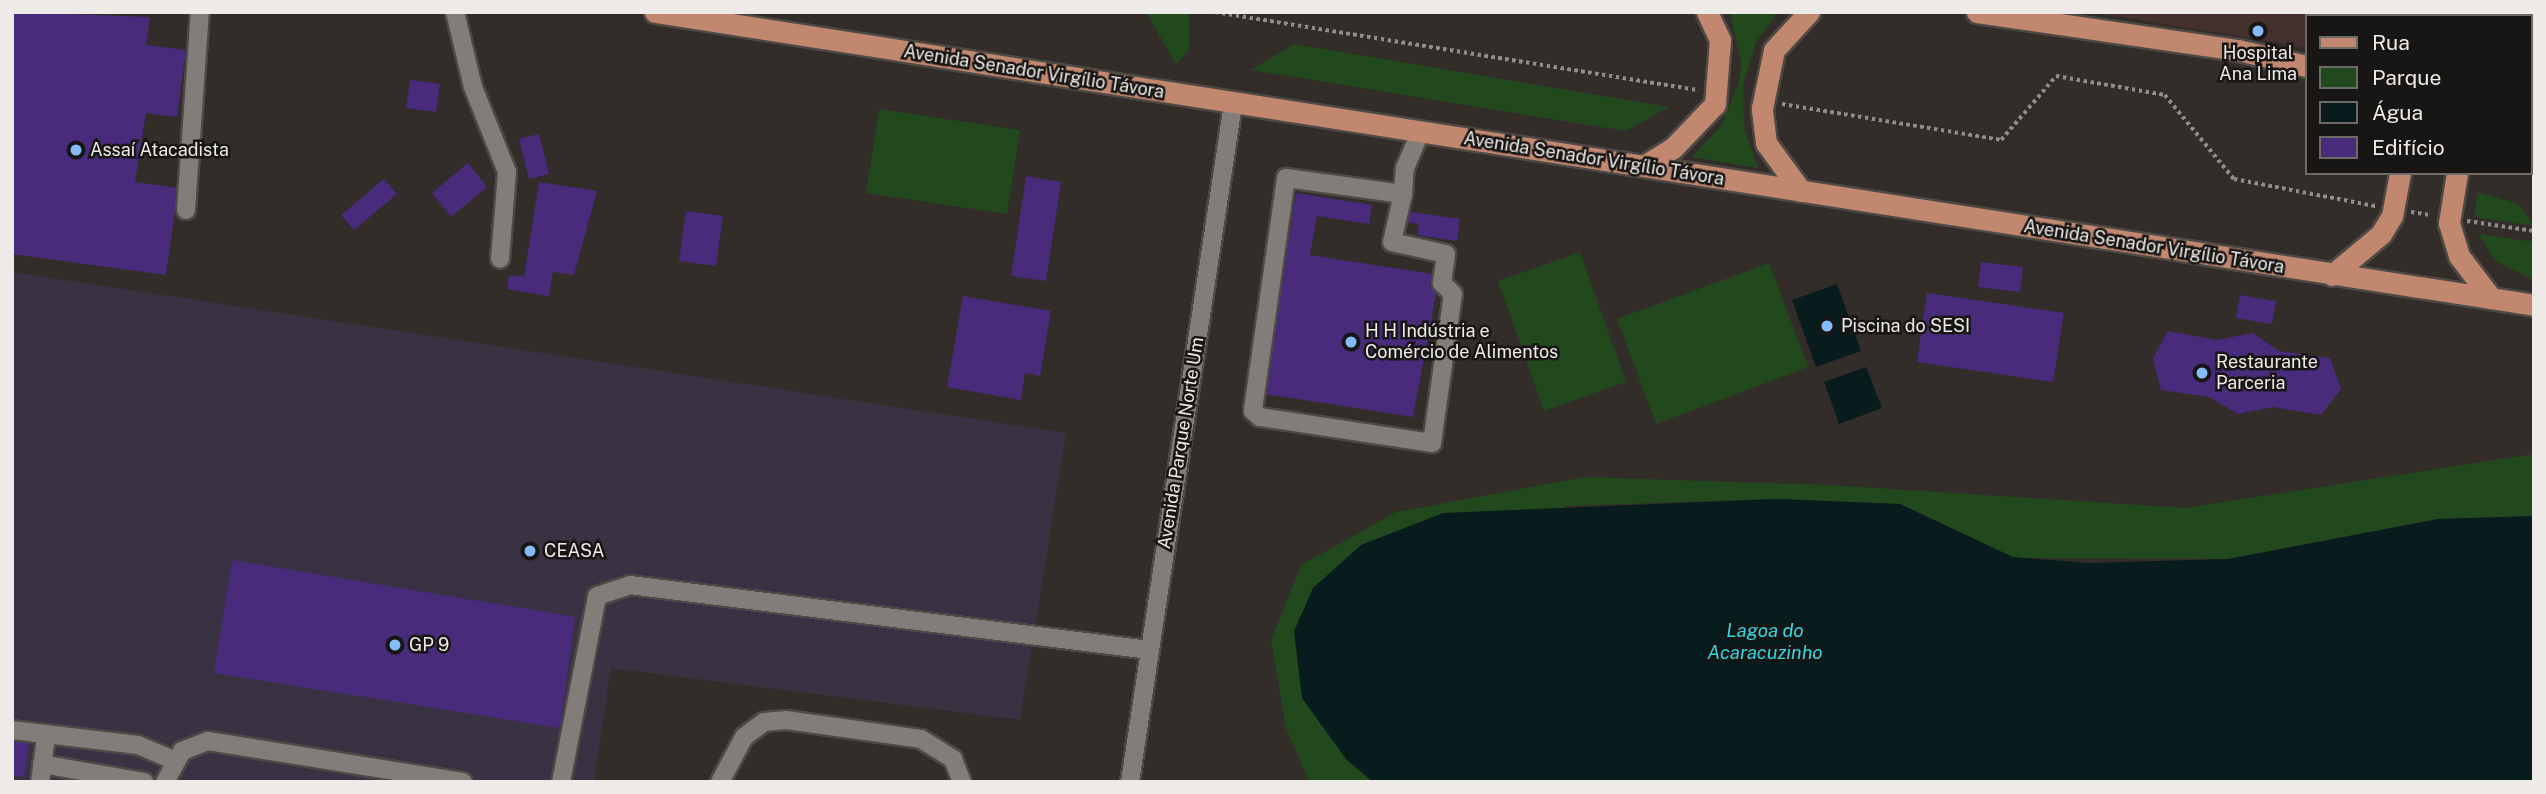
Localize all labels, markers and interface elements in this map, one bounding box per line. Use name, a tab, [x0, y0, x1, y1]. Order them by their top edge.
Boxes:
legend	[2304, 14, 2532, 175]
marker: Hospital Ana Lima	[2248, 21, 2268, 41]
text: Rua	[2372, 30, 2410, 55]
street label: Avenida Senador Virgílio Távora	[902, 41, 1166, 103]
place label: Hospital Ana Lima	[2219, 43, 2297, 86]
text: Parque	[2372, 65, 2441, 90]
text: Água	[2372, 100, 2423, 125]
street label: Avenida Senador Virgílio Távora	[1462, 128, 1726, 190]
text: Edifício	[2372, 135, 2445, 160]
place label: Assaí Atacadista	[90, 139, 229, 161]
marker: Assaí Atacadista	[68, 142, 84, 158]
street label: Avenida Senador Virgílio Távora	[2022, 216, 2286, 278]
place label: Piscina do SESI	[1841, 315, 1971, 337]
marker: Piscina do SESI	[1819, 318, 1835, 334]
place label: H H Indústria e Comércio de Alimentos	[1365, 321, 1559, 364]
marker: H H Indústria e Comércio de Alimentos	[1343, 334, 1359, 350]
street label: Avenida Parque Norte Um	[1154, 335, 1208, 551]
place label: Restaurante Parceria	[2216, 352, 2318, 394]
marker: Restaurante Parceria	[2194, 365, 2210, 381]
place label: CEASA	[544, 540, 604, 562]
marker: CEASA	[522, 543, 538, 559]
water label: Lagoa do Acaracuzinho	[1707, 620, 1823, 664]
place label: GP 9	[409, 634, 449, 656]
marker: GP 9	[387, 637, 403, 653]

